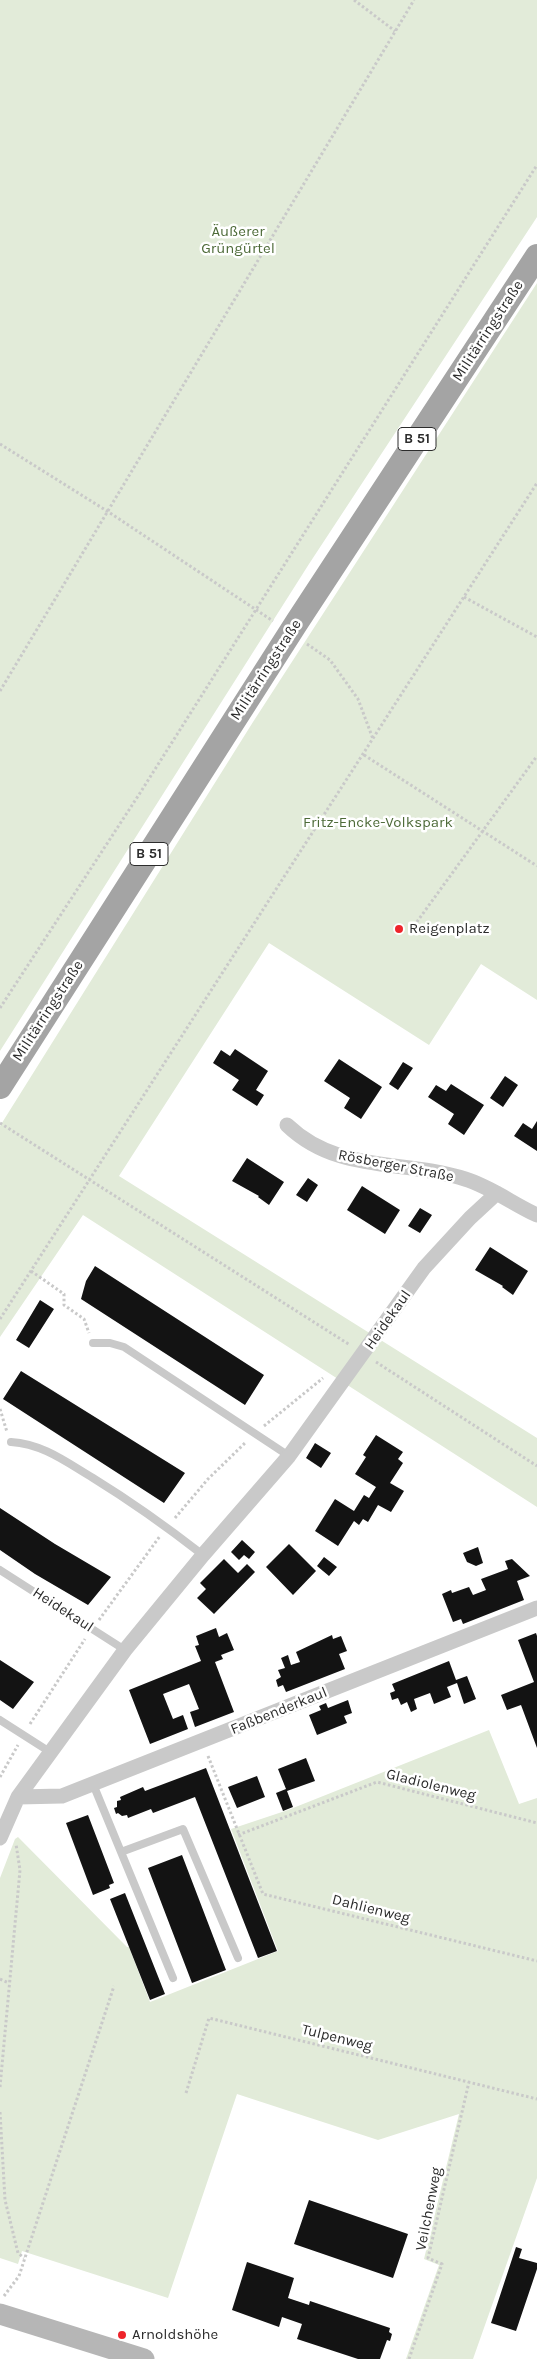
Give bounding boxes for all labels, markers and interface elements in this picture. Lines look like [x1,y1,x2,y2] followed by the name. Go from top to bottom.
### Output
[201,223,275,258] park label: Äußerer Grüngürtel
[449,277,527,385] street label: Militärringstraße
[398,428,436,450] road number: B 51
[227,616,305,724] street label: Militärringstraße
[303,814,453,832] park label: Fritz-Encke-Volkspark
[130,842,168,866] road number: B 51
[409,920,490,938] place label: Reigenplatz
[393,923,405,935] marker: Reigenplatz
[9,957,87,1065] street label: Militärringstraße
[337,1146,455,1186] street label: Rösberger Straße
[361,1287,415,1353] street label: Heidekaul
[29,1584,97,1636] street label: Heidekaul
[228,1683,330,1739] street label: Faßbenderkaul
[384,1765,478,1805] street label: Gladiolenweg
[330,1891,412,1927] street label: Dahlienweg
[300,2021,374,2055] street label: Tulpenweg
[412,2166,446,2252] street label: Veilchenweg
[132,2326,218,2344] place label: Arnoldshöhe
[116,2329,128,2341] marker: Arnoldshöhe

